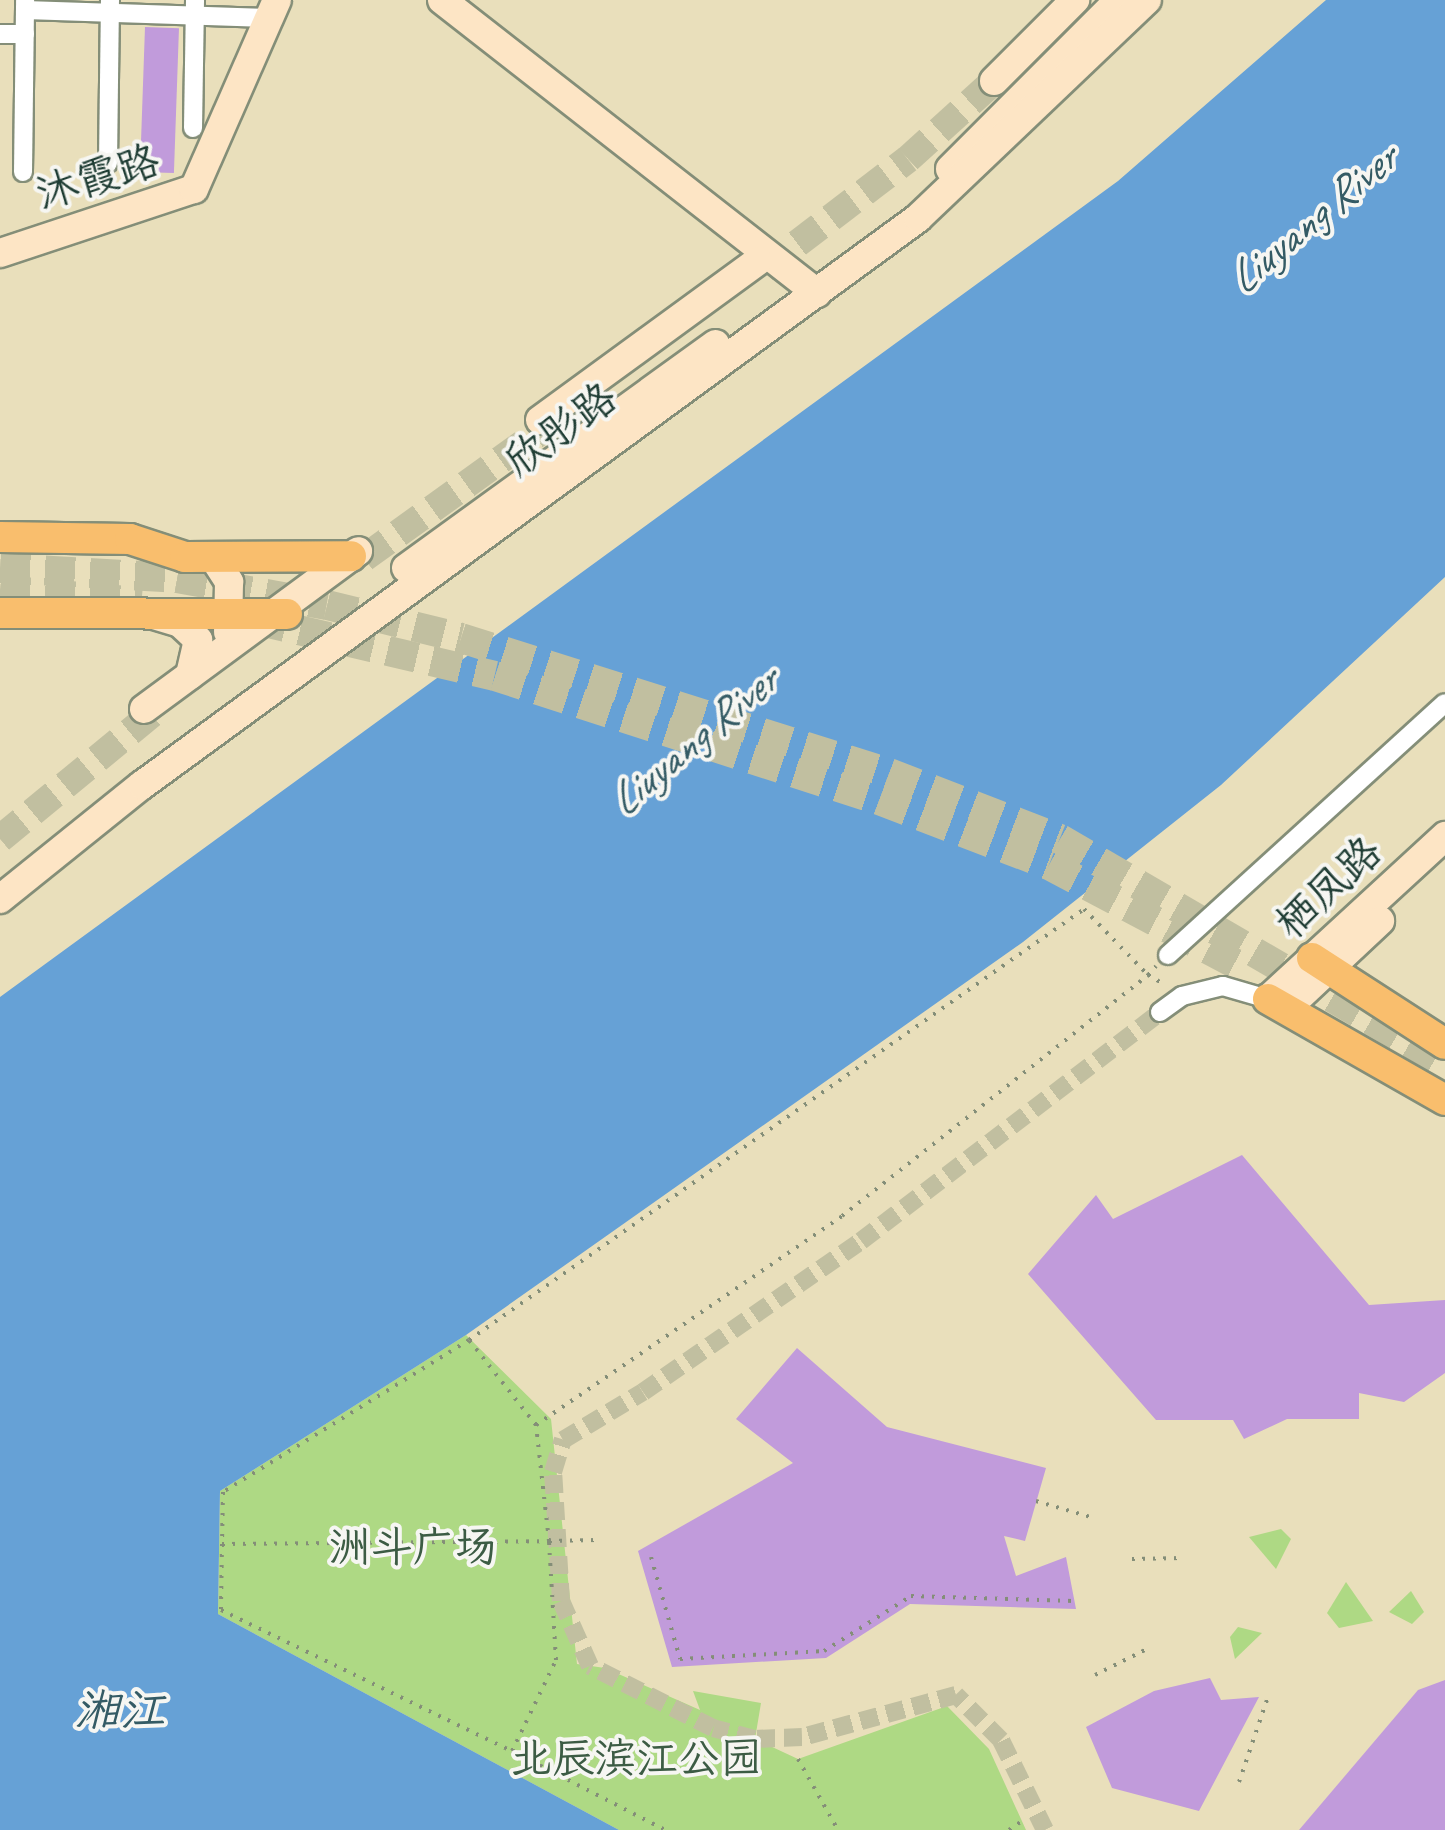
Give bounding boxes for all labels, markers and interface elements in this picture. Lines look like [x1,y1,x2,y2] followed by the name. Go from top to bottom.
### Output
[1216,133,1408,305] water label: Liuyang River
[30,135,166,221] street label: 沐霞路
[495,373,627,487] street label: 欣彤路
[597,655,789,827] water label: Liuyang River
[1266,827,1392,949] street label: 栖凤路
[329,1523,497,1573] park label: 洲斗广场
[75,1684,165,1738] water label: 湘江
[510,1734,762,1784] park label: 北辰滨江公园

